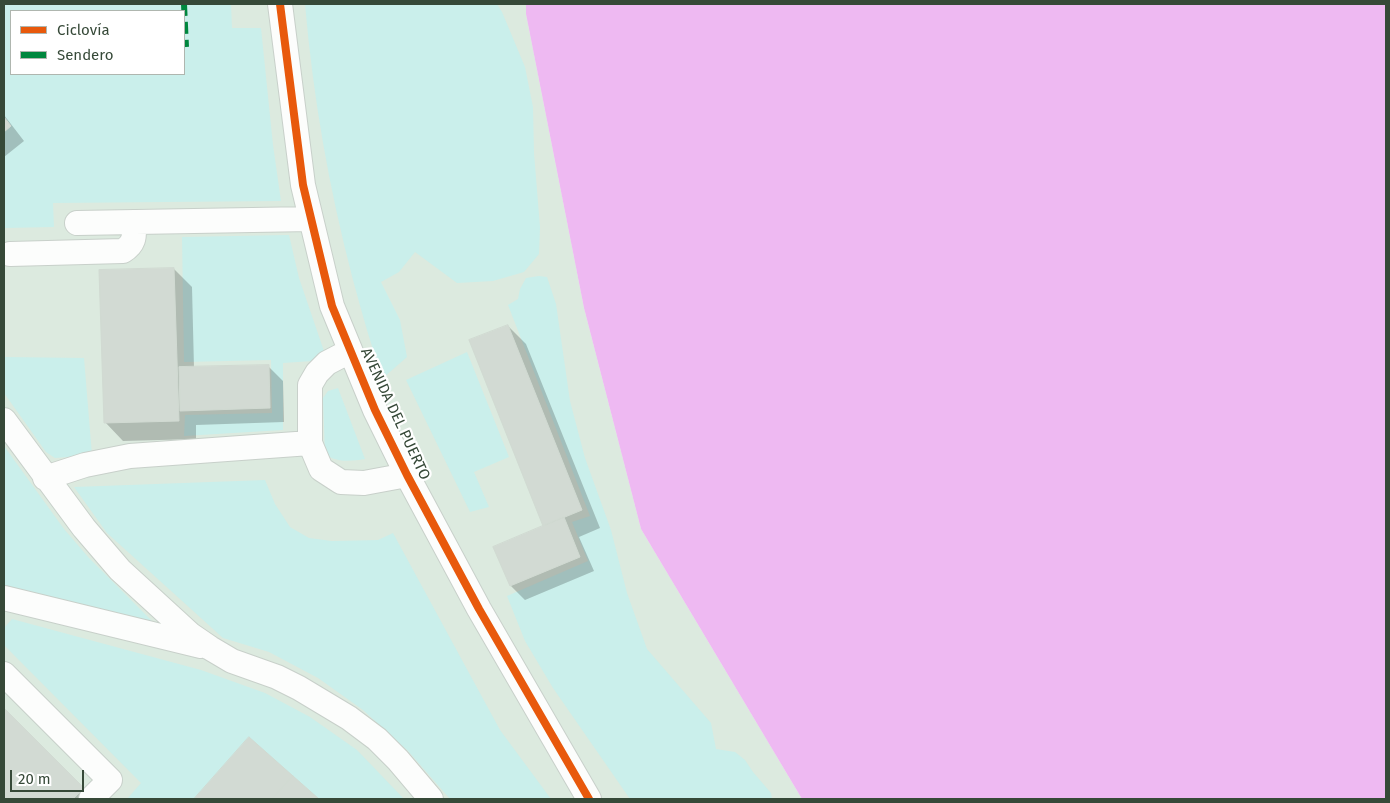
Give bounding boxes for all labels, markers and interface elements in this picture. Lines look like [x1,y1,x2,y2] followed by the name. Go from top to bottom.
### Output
[10,10,185,75] legend
[57,21,110,39] text: Ciclovía
[57,46,113,64] text: Sendero
[356,345,434,483] street label: AVENIDA DEL PUERTO
[12,760,86,792] scale bar
[18,770,51,788] text: 20 m

